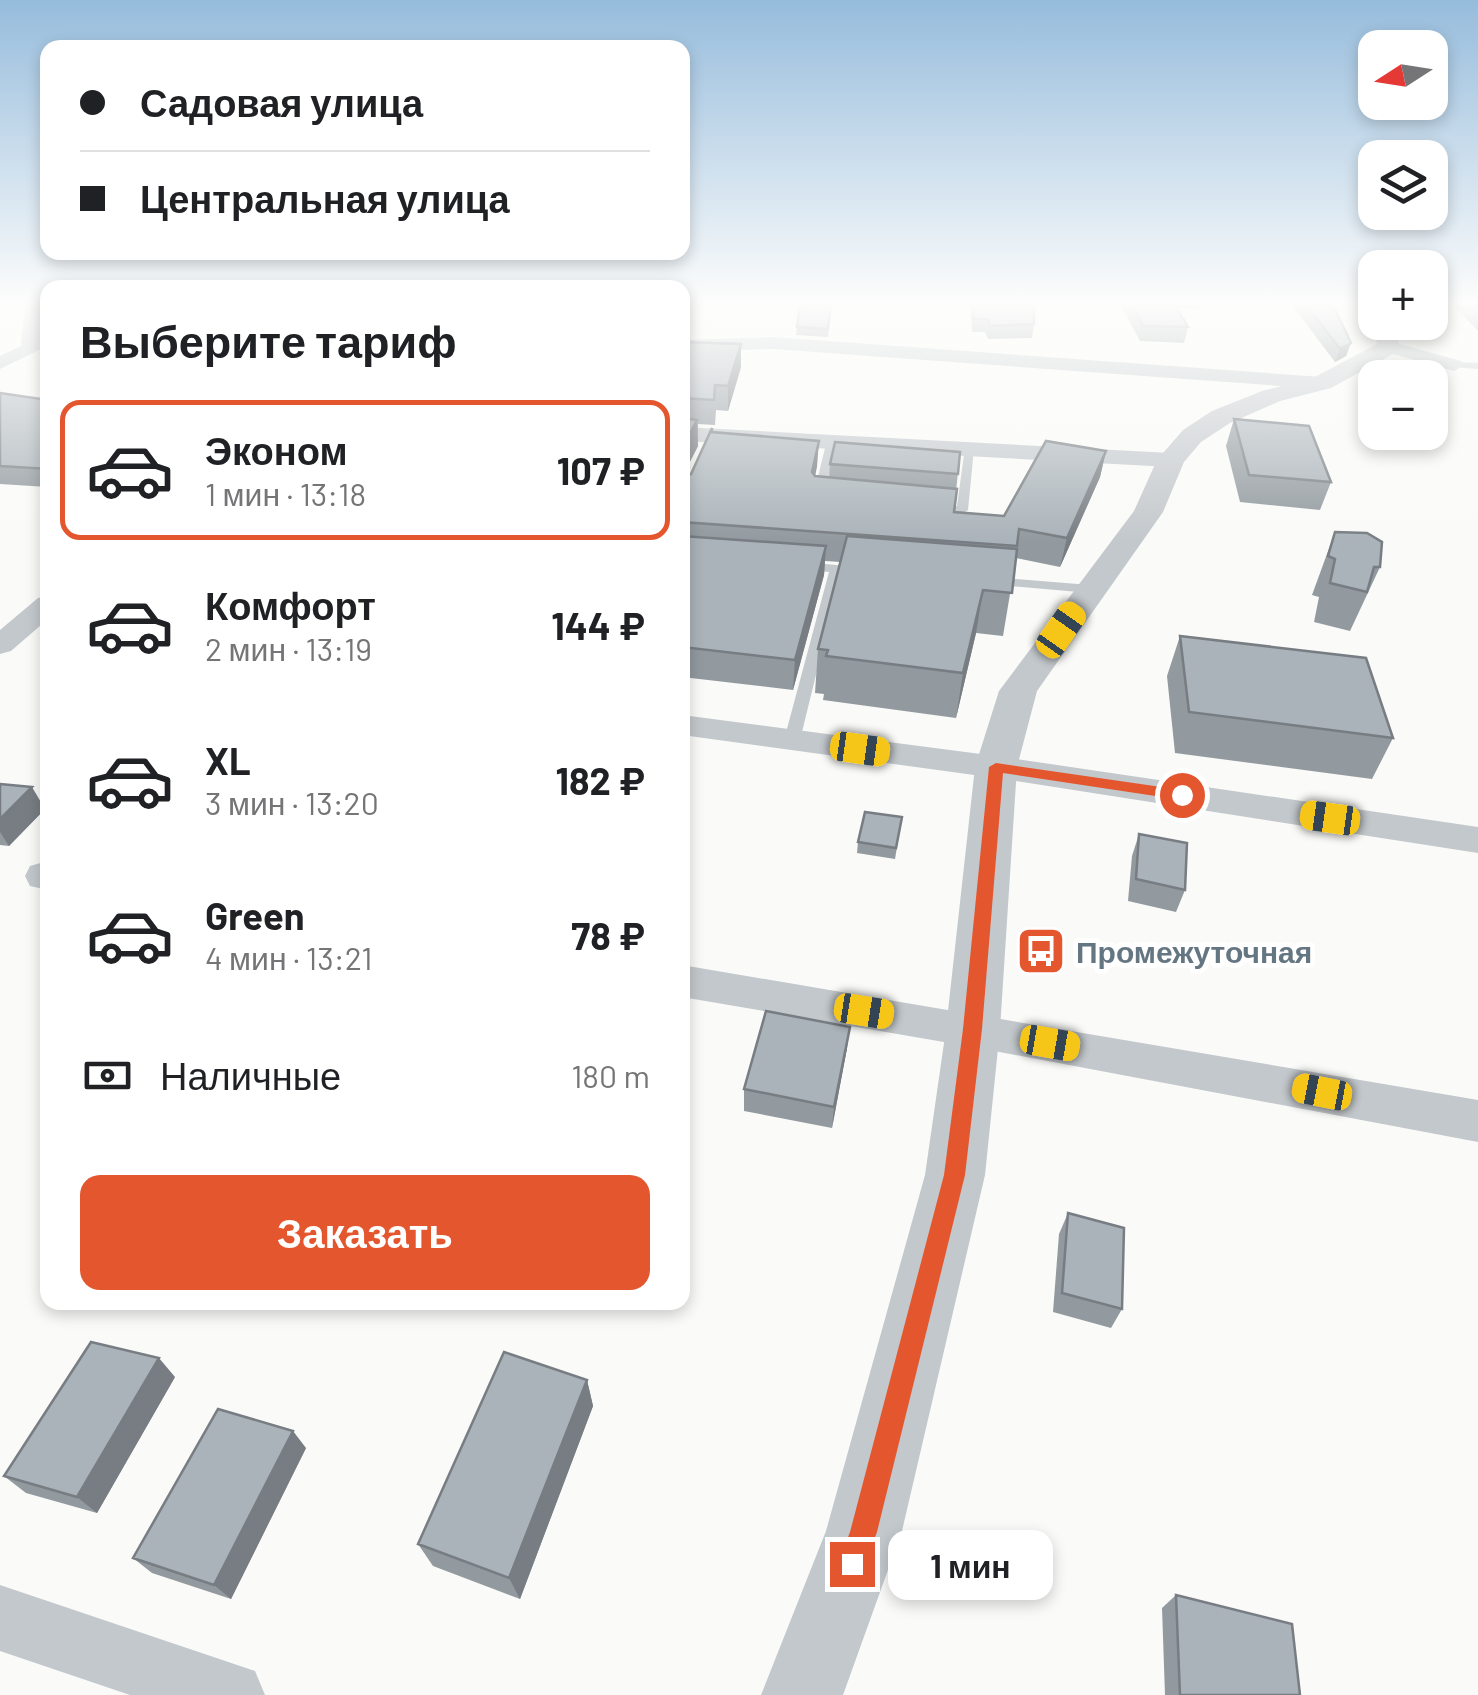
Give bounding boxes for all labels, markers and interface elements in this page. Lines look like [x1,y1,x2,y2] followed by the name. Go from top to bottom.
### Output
[1358,30,1448,120] north arrow
[1358,30,1448,450] map controls
[140,79,423,125] text: Садовая улица
[1358,140,1448,230] button: layers
[140,175,510,221] text: Центральная улица
[1358,250,1448,340] button: +
[80,313,457,367] text: Выберите тариф
[1358,360,1448,450] button: −
[85,425,175,515] icon: car
[205,427,348,473] text: Эконом
[557,447,645,493] text: 107 ₽
[205,474,366,512] text: 1 мин · 13:18
[85,580,175,670] icon: car
[205,582,376,628] text: Комфорт
[1032,597,1090,663] car
[551,602,645,648] text: 144 ₽
[205,629,372,667] text: 2 мин · 13:19
[828,730,892,768] car
[85,735,175,825] icon: car
[205,737,251,783] text: XL
[555,757,645,803] text: 182 ₽
[1160,773,1205,818] route start
[205,783,379,821] text: 3 мин · 13:20
[1298,799,1362,837] car
[85,890,175,980] icon: car
[205,892,305,938] text: Green
[571,912,645,958] text: 78 ₽
[1015,925,1067,977] bus stop icon: Промежуточная
[1076,933,1312,969] place label: Промежуточная
[205,938,373,976] text: 4 мин · 13:21
[832,991,896,1031] car
[1018,1023,1082,1063] car
[80,1048,135,1103] icon: cash
[160,1052,341,1098] text: Наличные
[571,1056,650,1094] text: 180 m
[1290,1072,1354,1112] car
[80,1175,650,1290] button: Заказать
[887,1529,1052,1599] callout: 1 мин
[830,1542,875,1587] route end
[930,1546,1011,1584] text: 1 мин

